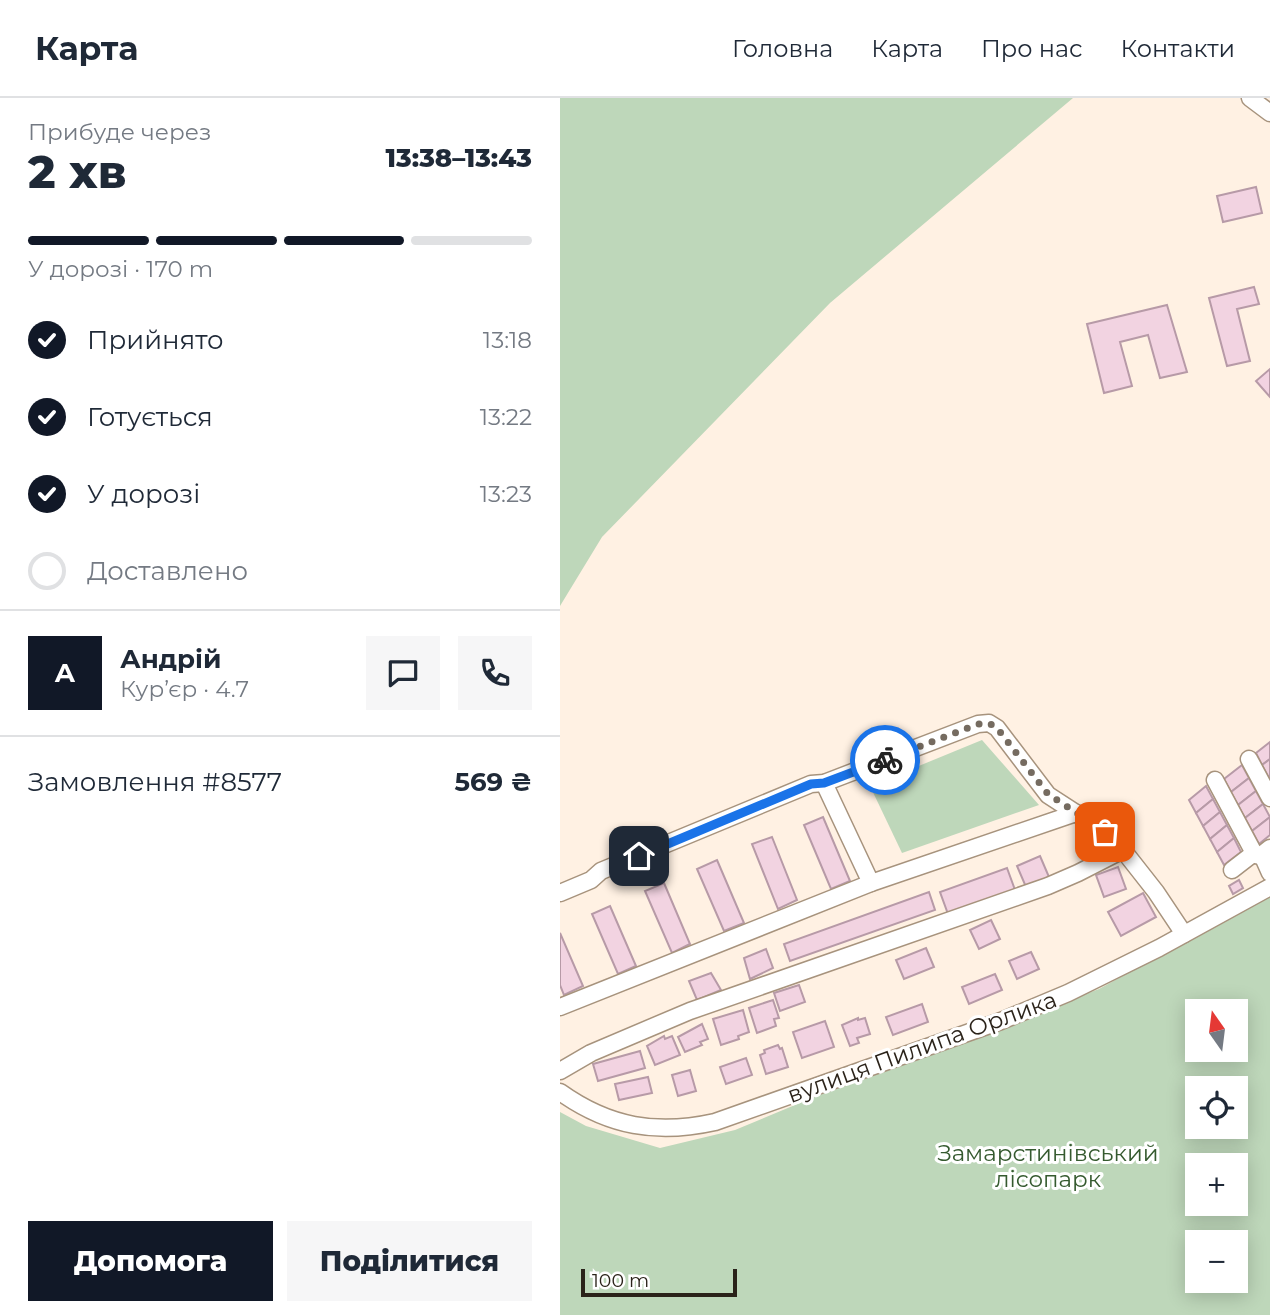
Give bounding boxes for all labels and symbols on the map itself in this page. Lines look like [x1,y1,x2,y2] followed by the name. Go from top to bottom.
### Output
[850,725,920,795] courier
[1075,802,1135,862] pin
[609,826,669,886] pin
[783,985,1061,1109] street label: вулиця Пилипа Орлика
[1185,999,1248,1062] north arrow
[937,1139,1159,1193] park label: Замарстинівський лісопарк
[581,1266,737,1298] scale bar

